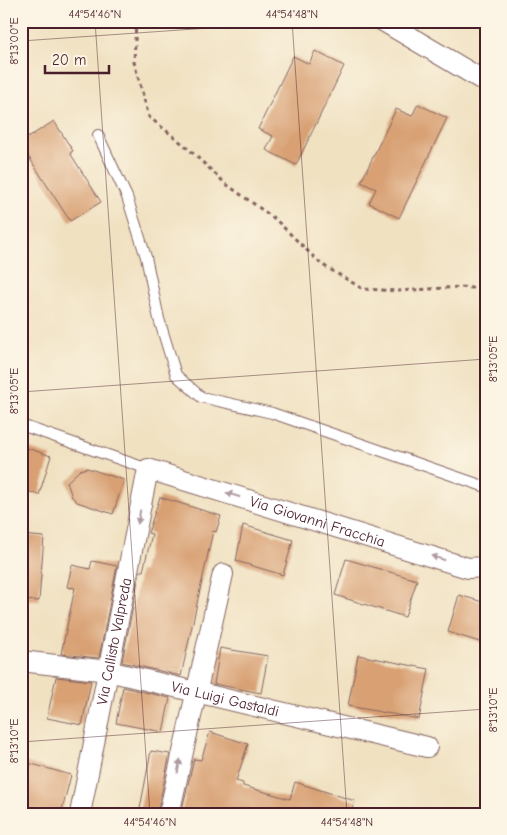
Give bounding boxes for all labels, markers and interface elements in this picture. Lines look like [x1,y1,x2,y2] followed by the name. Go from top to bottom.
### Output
[69,7,121,21] text: 44°54'46"N
[266,7,318,21] text: 44°54'48"N
[7,17,21,65] text: 8°13'00"E
[45,42,109,74] scale bar
[52,51,86,69] text: 20 m
[486,336,500,382] text: 8°13'05"E
[7,368,21,414] text: 8°13'05"E
[225,491,240,499] one-way arrow
[248,492,387,551] street label: Via Giovanni Fracchia
[135,509,143,524] one-way arrow
[431,554,446,562] one-way arrow
[93,576,135,707] street label: Via Callisto Valpreda
[170,677,281,720] street label: Via Luigi Gastaldi
[486,688,500,732] text: 8°13'10"E
[7,719,21,763] text: 8°13'10"E
[175,759,183,774] one-way arrow
[124,815,176,829] text: 44°54'46"N
[321,815,373,829] text: 44°54'48"N

